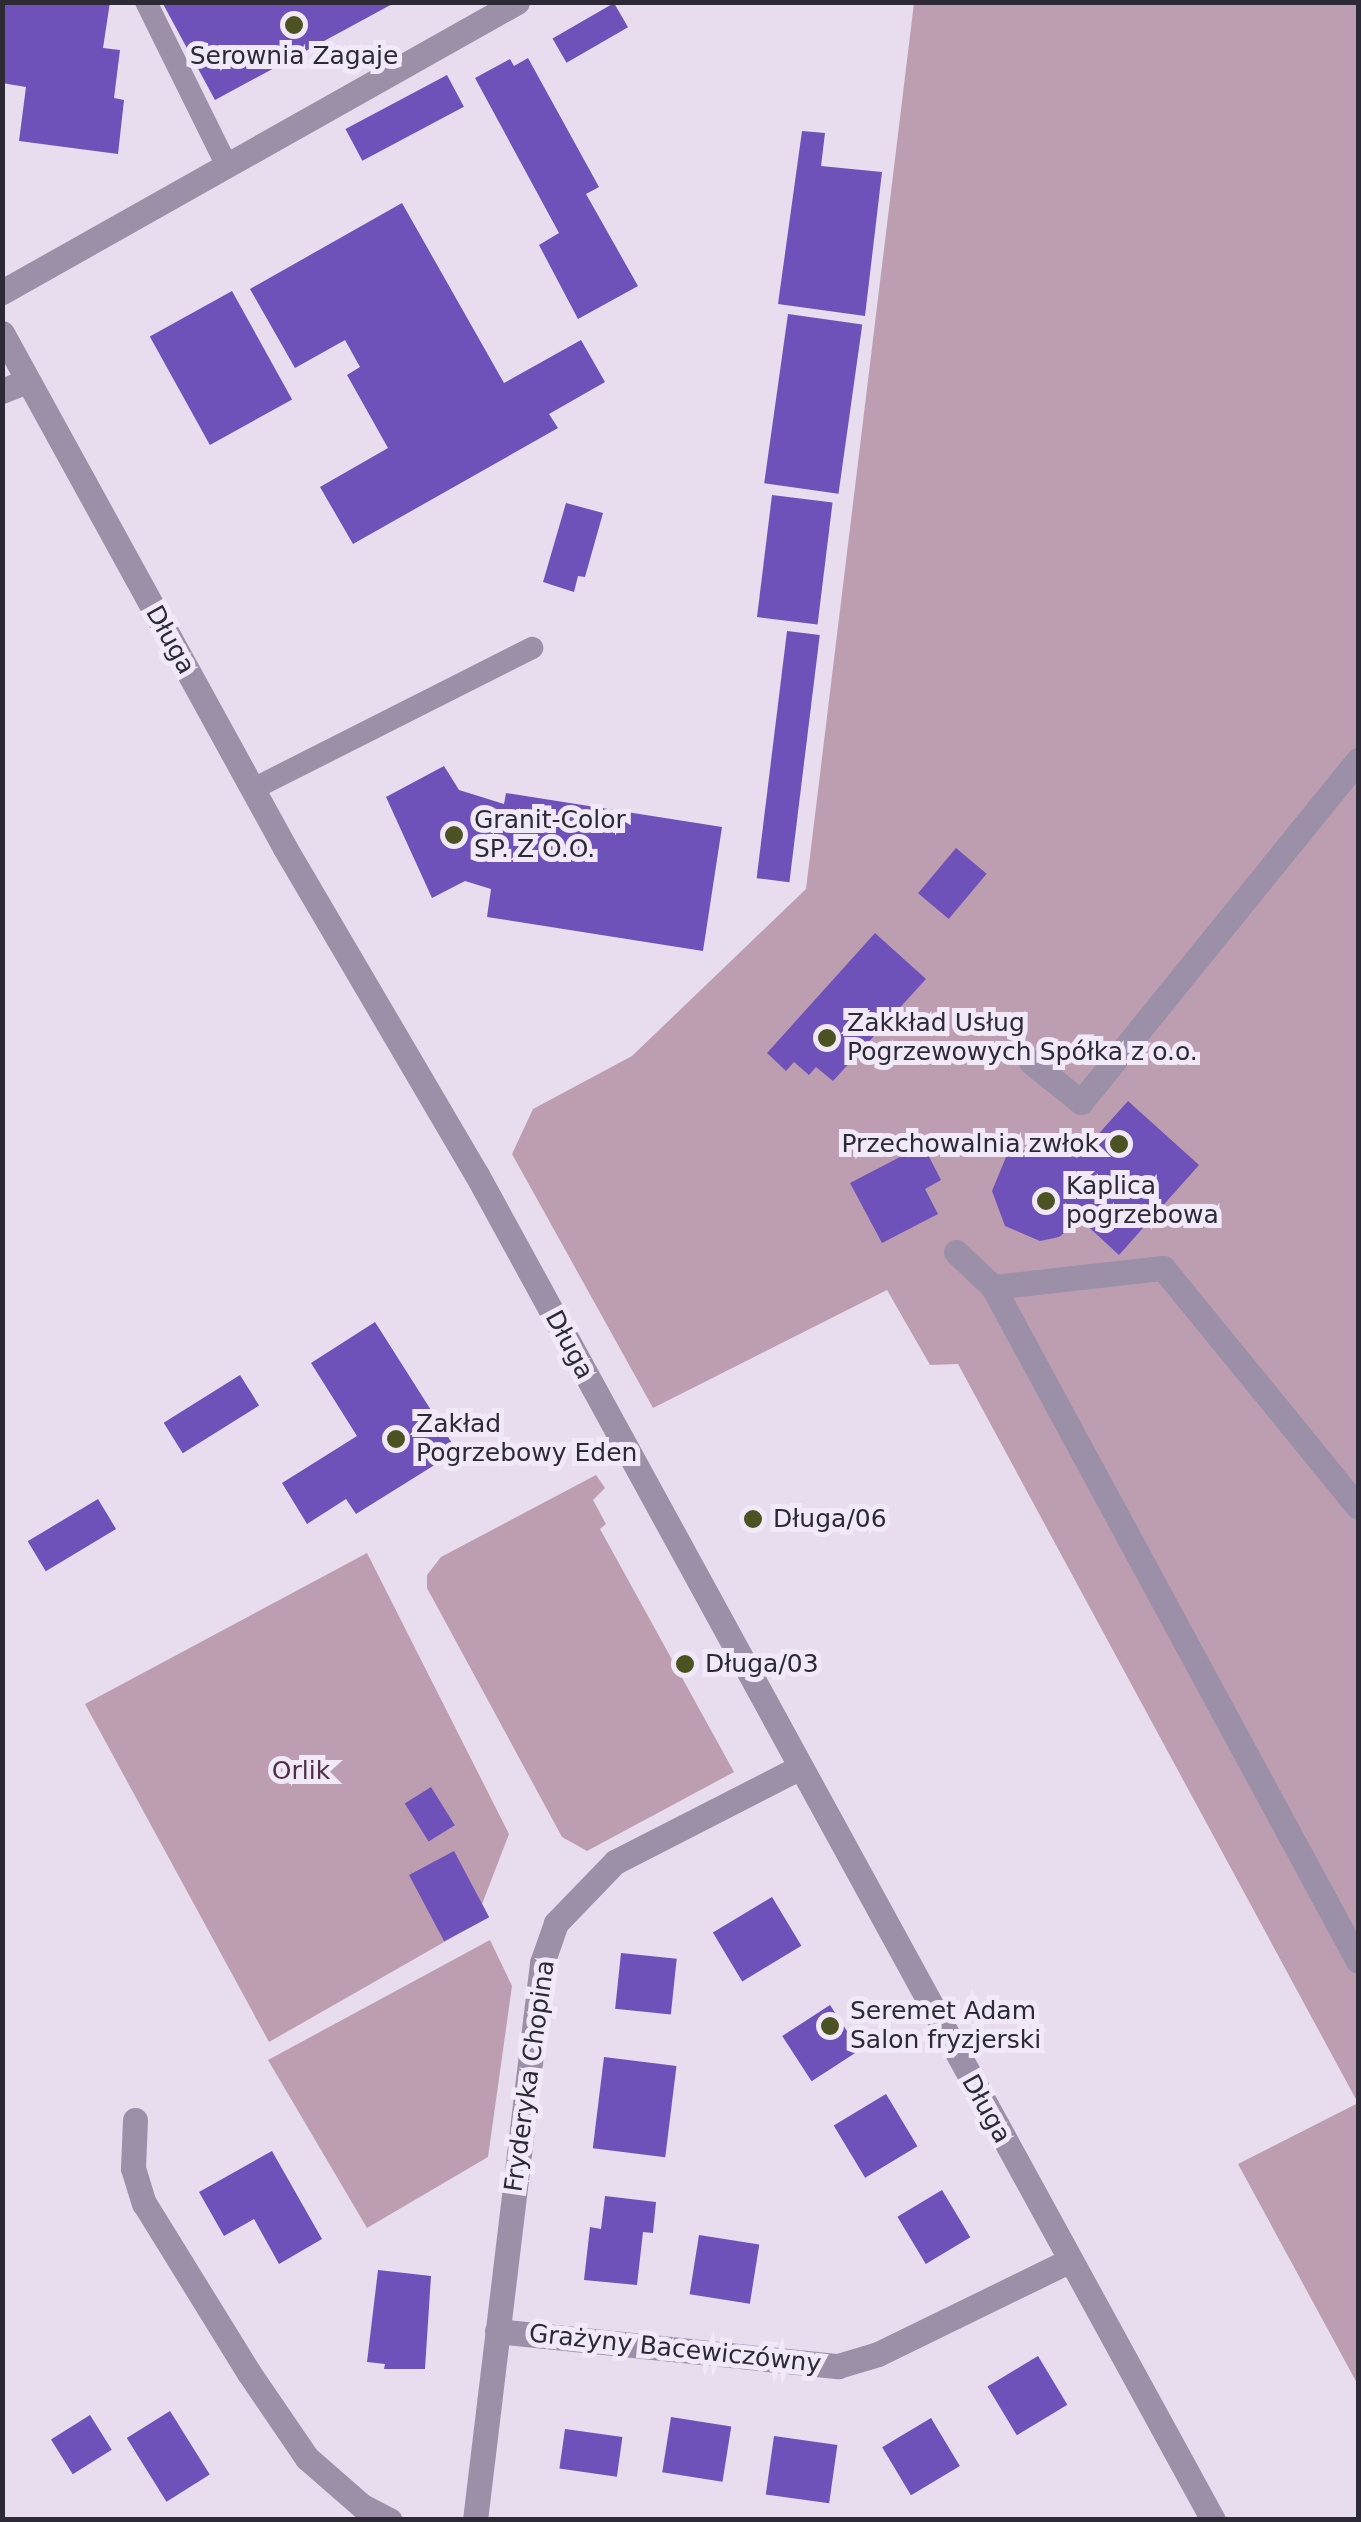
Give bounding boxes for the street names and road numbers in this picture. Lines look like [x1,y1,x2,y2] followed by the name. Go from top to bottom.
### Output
[139,601,201,679] street label: Długa
[539,1306,599,1384] street label: Długa
[499,1958,561,2194] street label: Fryderyka Chopina
[955,2070,1017,2148] street label: Długa
[527,2319,823,2379] street label: Grażyny Bacewiczówny

